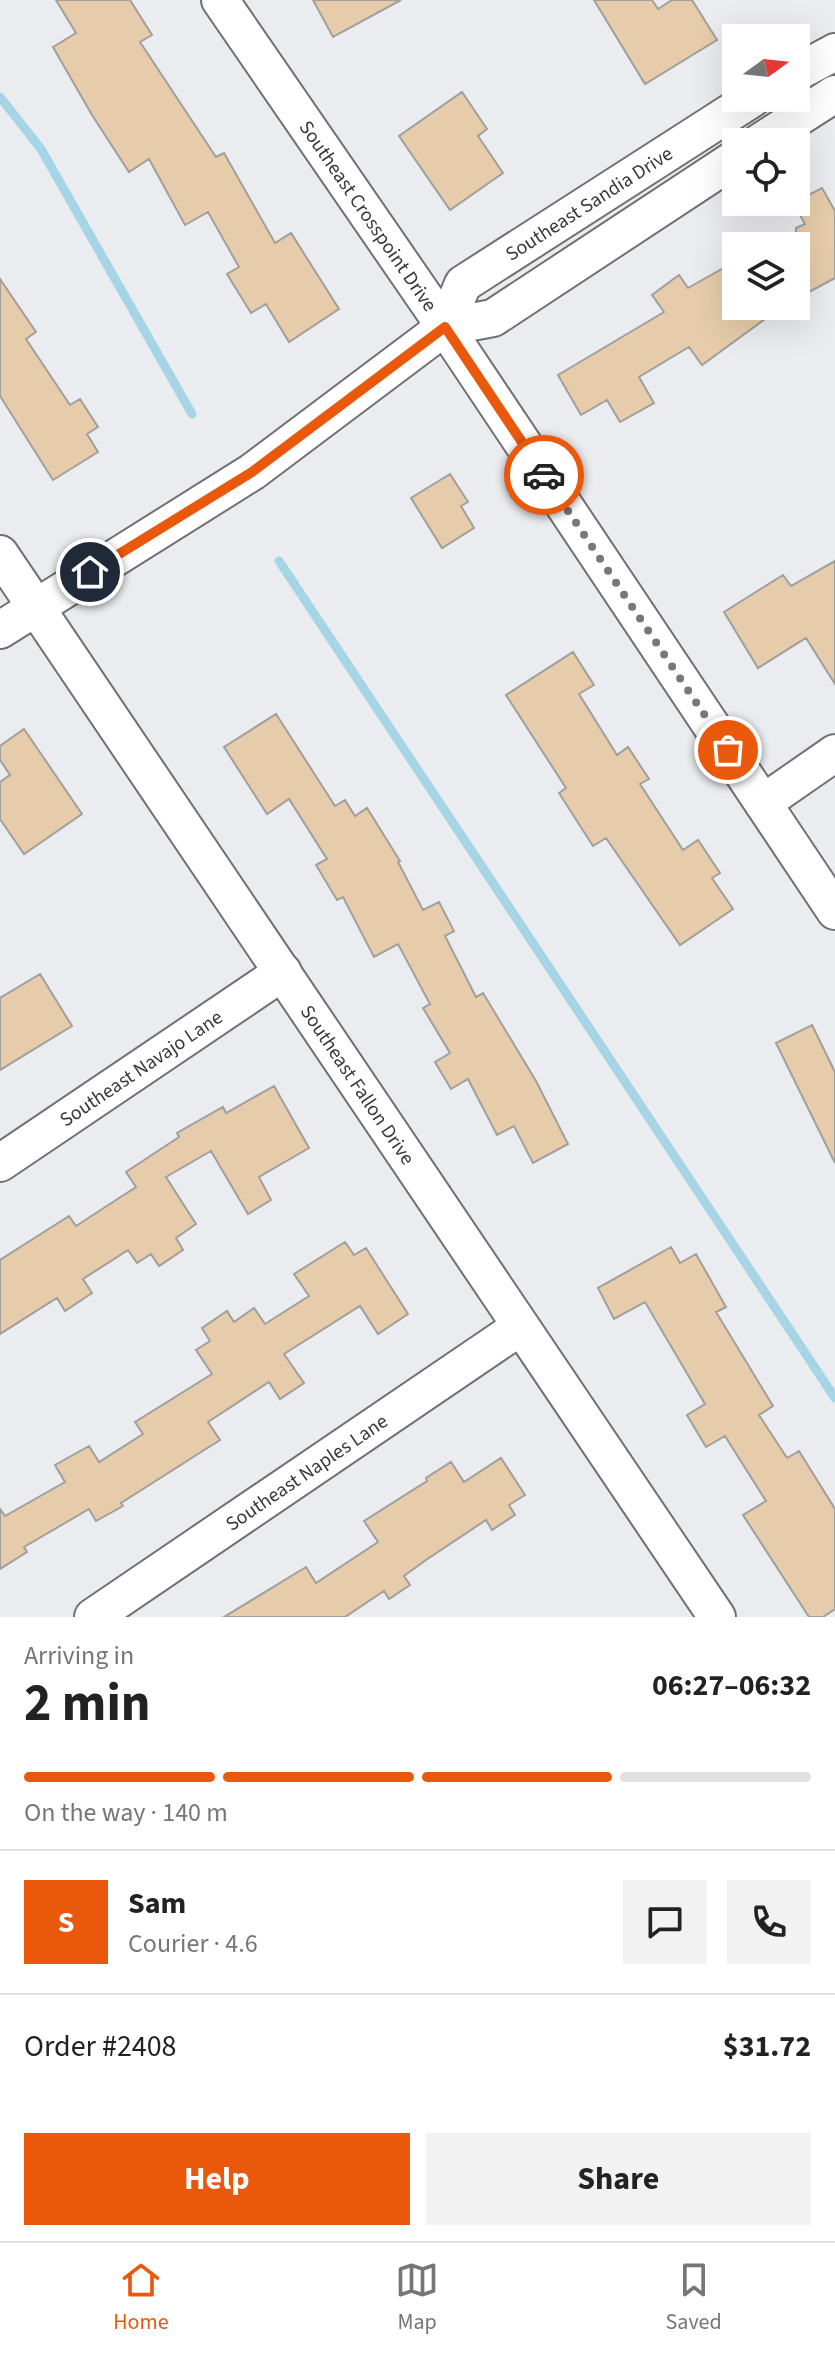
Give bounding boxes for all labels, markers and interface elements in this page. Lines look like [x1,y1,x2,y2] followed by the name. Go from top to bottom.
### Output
[722,24,810,112] north arrow
[722,24,810,320] map controls
[292,115,443,318] street label: Southeast Crosspoint Drive
[722,128,810,216] button: locate
[500,140,678,268] street label: Southeast Sandia Drive
[722,232,810,320] button: layers
[504,435,584,515] courier
[522,453,566,497] icon: car
[56,538,124,606] pin
[68,550,112,594] icon: home
[694,716,762,784] pin
[706,728,750,772] icon: bag
[293,1000,421,1171] street label: Southeast Fallon Drive
[54,1004,229,1134] street label: Southeast Navajo Lane
[220,1408,394,1538] street label: Southeast Naples Lane
[24,1637,134,1674] text: Arriving in
[652,1664,811,1707] text: 06:27–06:32
[24,1667,151,1741] text: 2 min
[24,1794,228,1831] text: On the way · 140 m
[623,1880,707,1964] button: chat
[727,1880,811,1964] button: phone
[128,1882,186,1925] text: Sam
[58,1901,74,1944] text: S
[128,1925,258,1962] text: Courier · 4.6
[24,2025,177,2068] text: Order #2408
[723,2025,811,2068] text: $31.72
[24,2133,410,2225] button: Help
[426,2133,811,2225] button: Share
[113,2258,169,2338] tab: Home
[395,2258,439,2338] tab: Map
[666,2258,722,2338] tab: Saved

